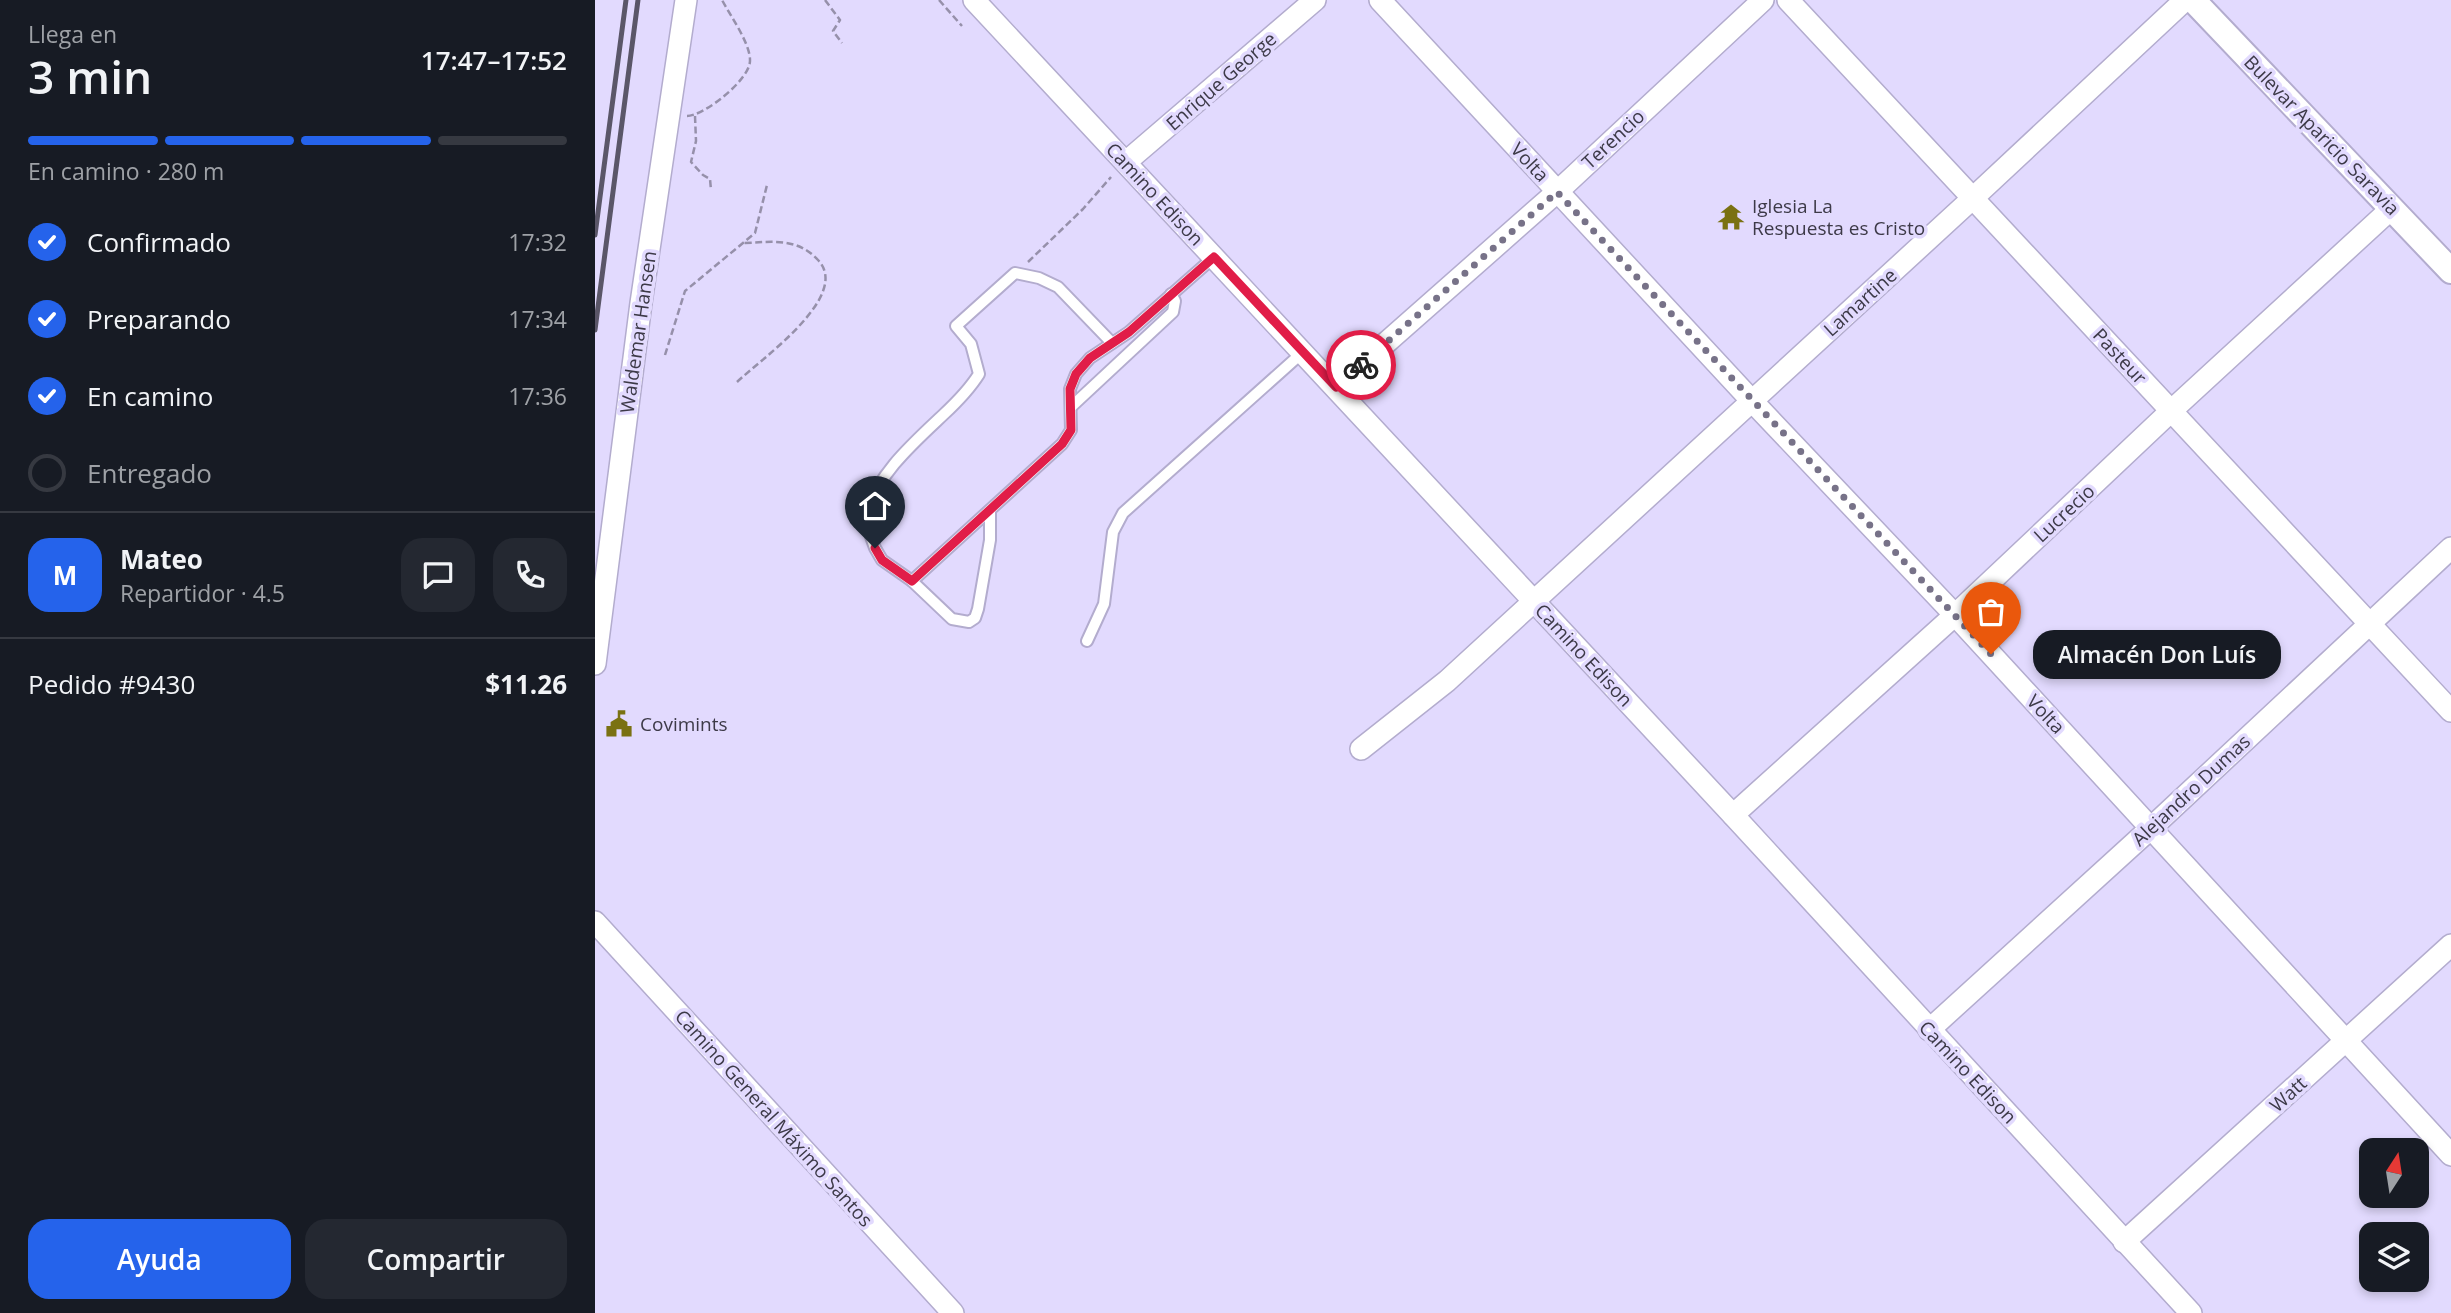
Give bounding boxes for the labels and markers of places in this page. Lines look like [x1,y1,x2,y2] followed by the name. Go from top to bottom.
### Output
[1752,193,1925,241] place label: Iglesia La Respuesta es Cristo
[1716,202,1746,232] temple icon: Iglesia La Respuesta es Cristo
[845,476,905,548] pin
[1961,582,2021,654] pin
[2033,630,2281,678] callout: Almacén Don Luís
[604,709,634,739] public building icon: Covimints
[640,711,728,737] place label: Covimints

